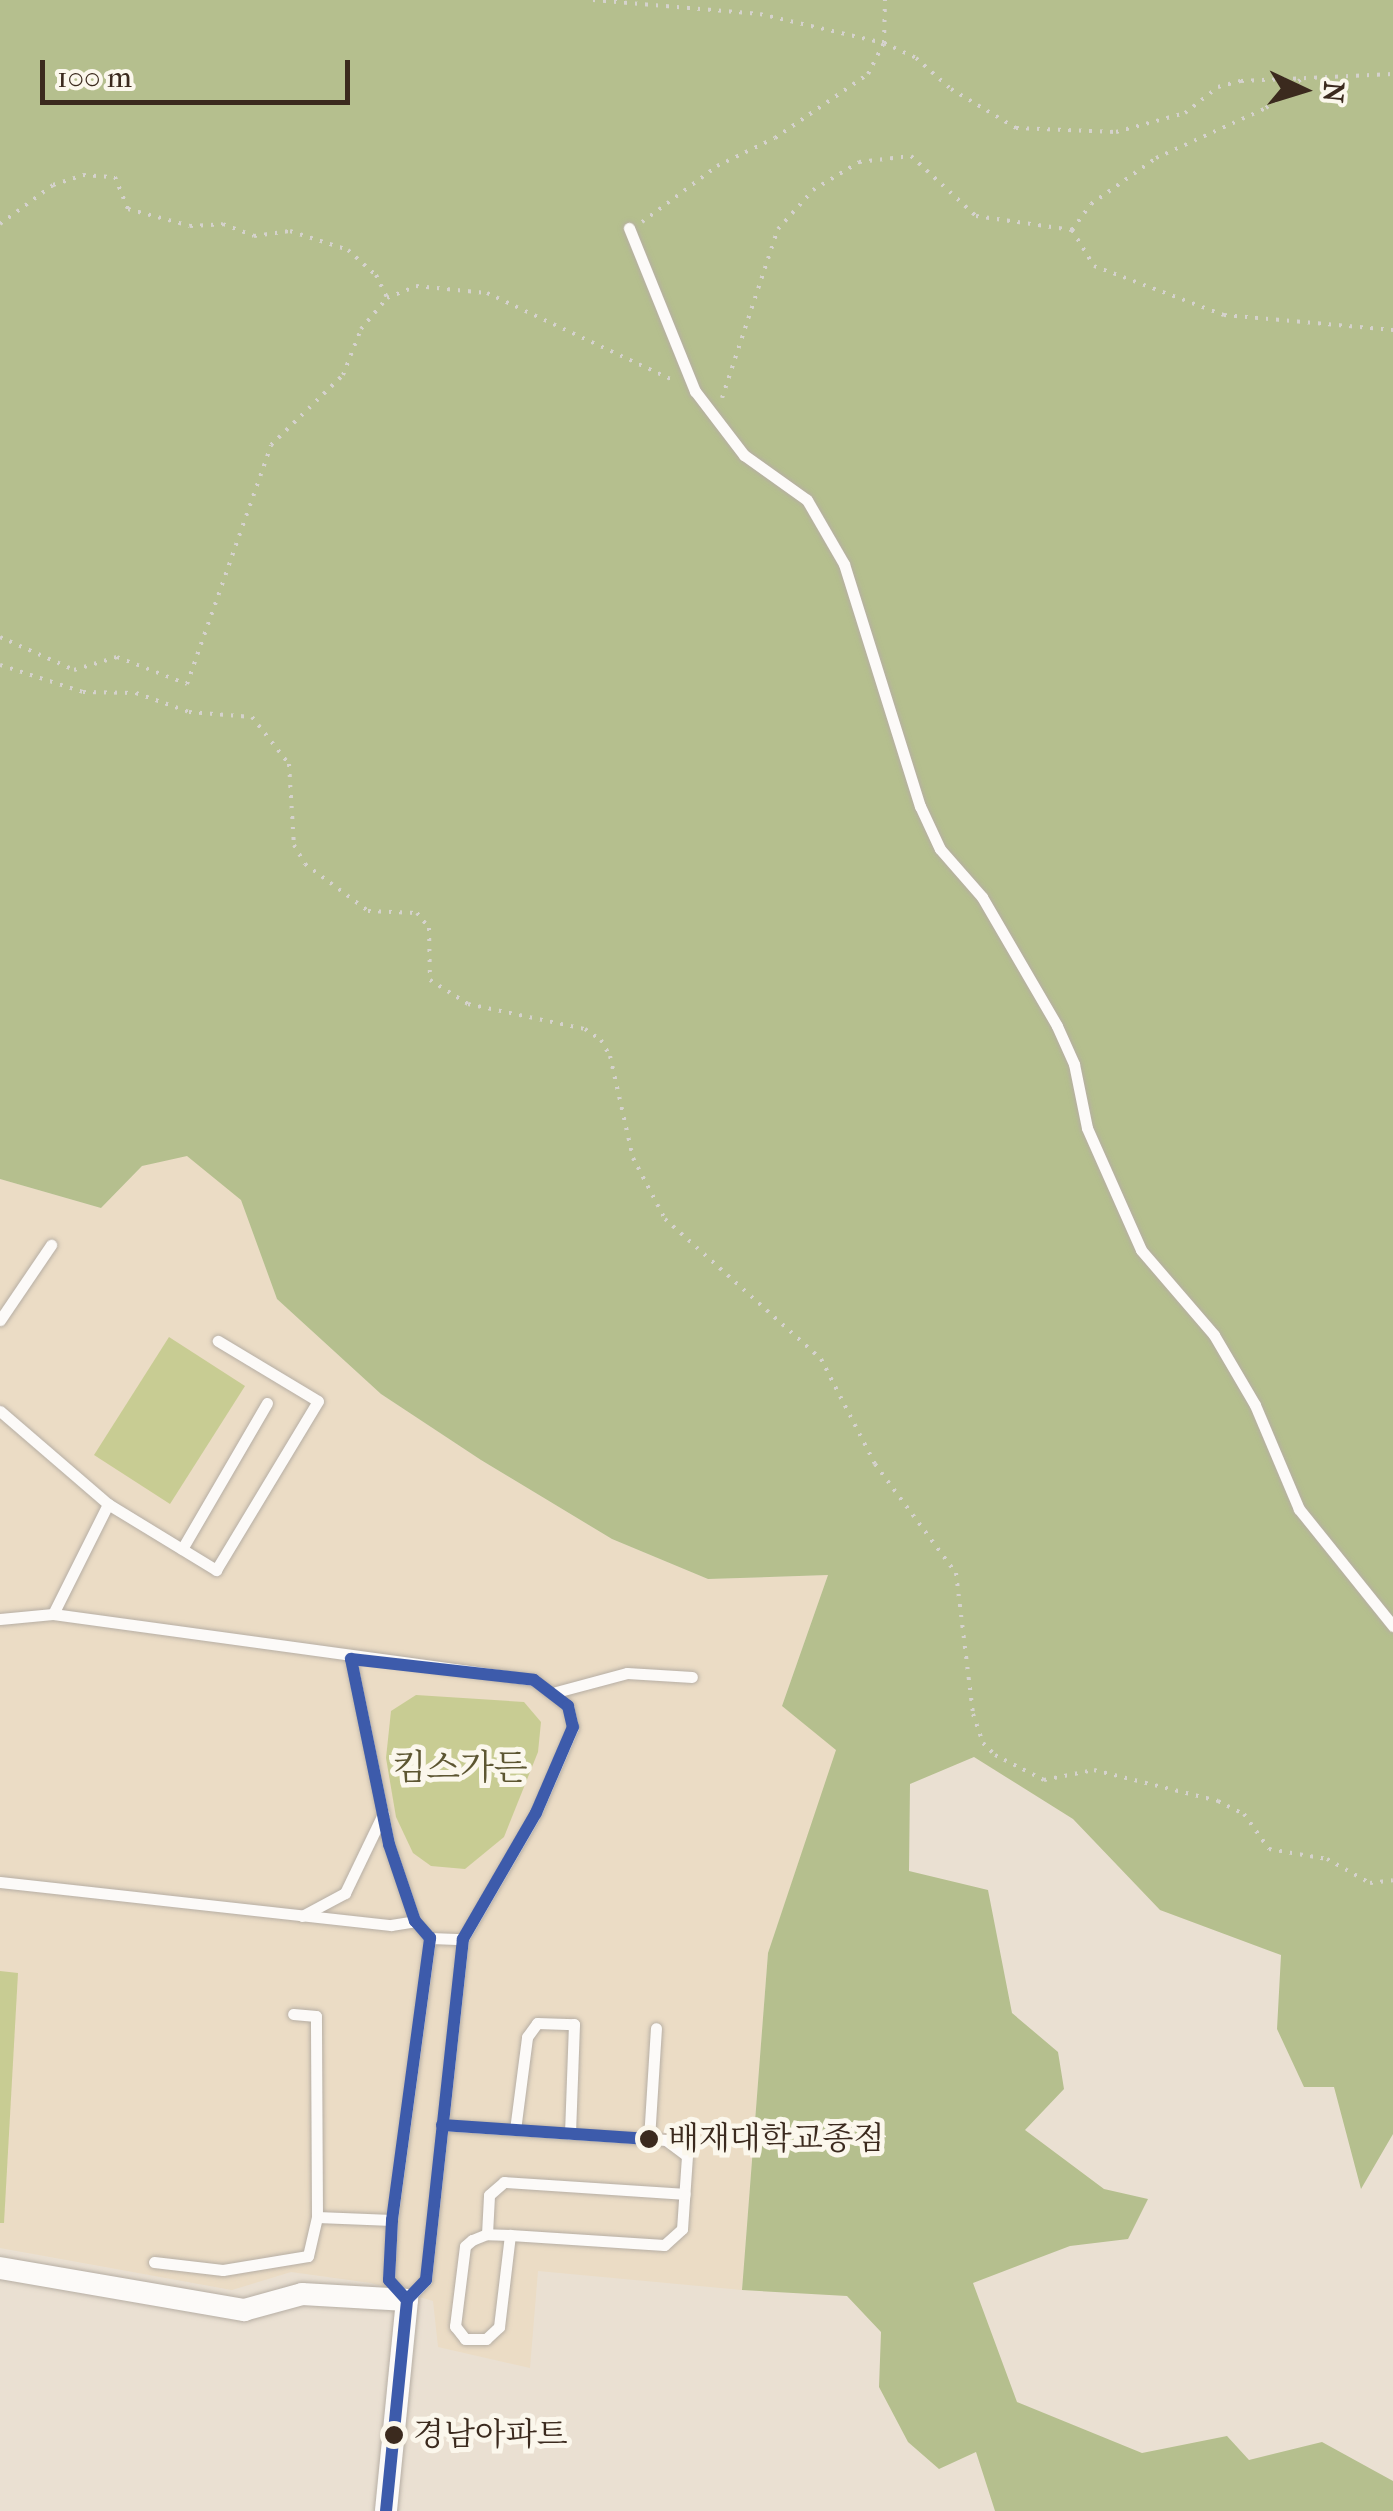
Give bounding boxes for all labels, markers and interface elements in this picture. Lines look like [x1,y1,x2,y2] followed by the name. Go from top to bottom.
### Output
[45,40,355,102] scale bar
[1253,40,1353,140] north arrow
[57,60,132,95] text: 100 m
[1316,80,1351,104] text: N
[392,1747,528,1789] park label: 킴스가든
[668,2120,884,2158] place label: 배재대학교종점
[639,2129,659,2149] marker: 배재대학교종점
[413,2416,568,2454] place label: 경남아파트
[384,2425,404,2445] marker: 경남아파트

